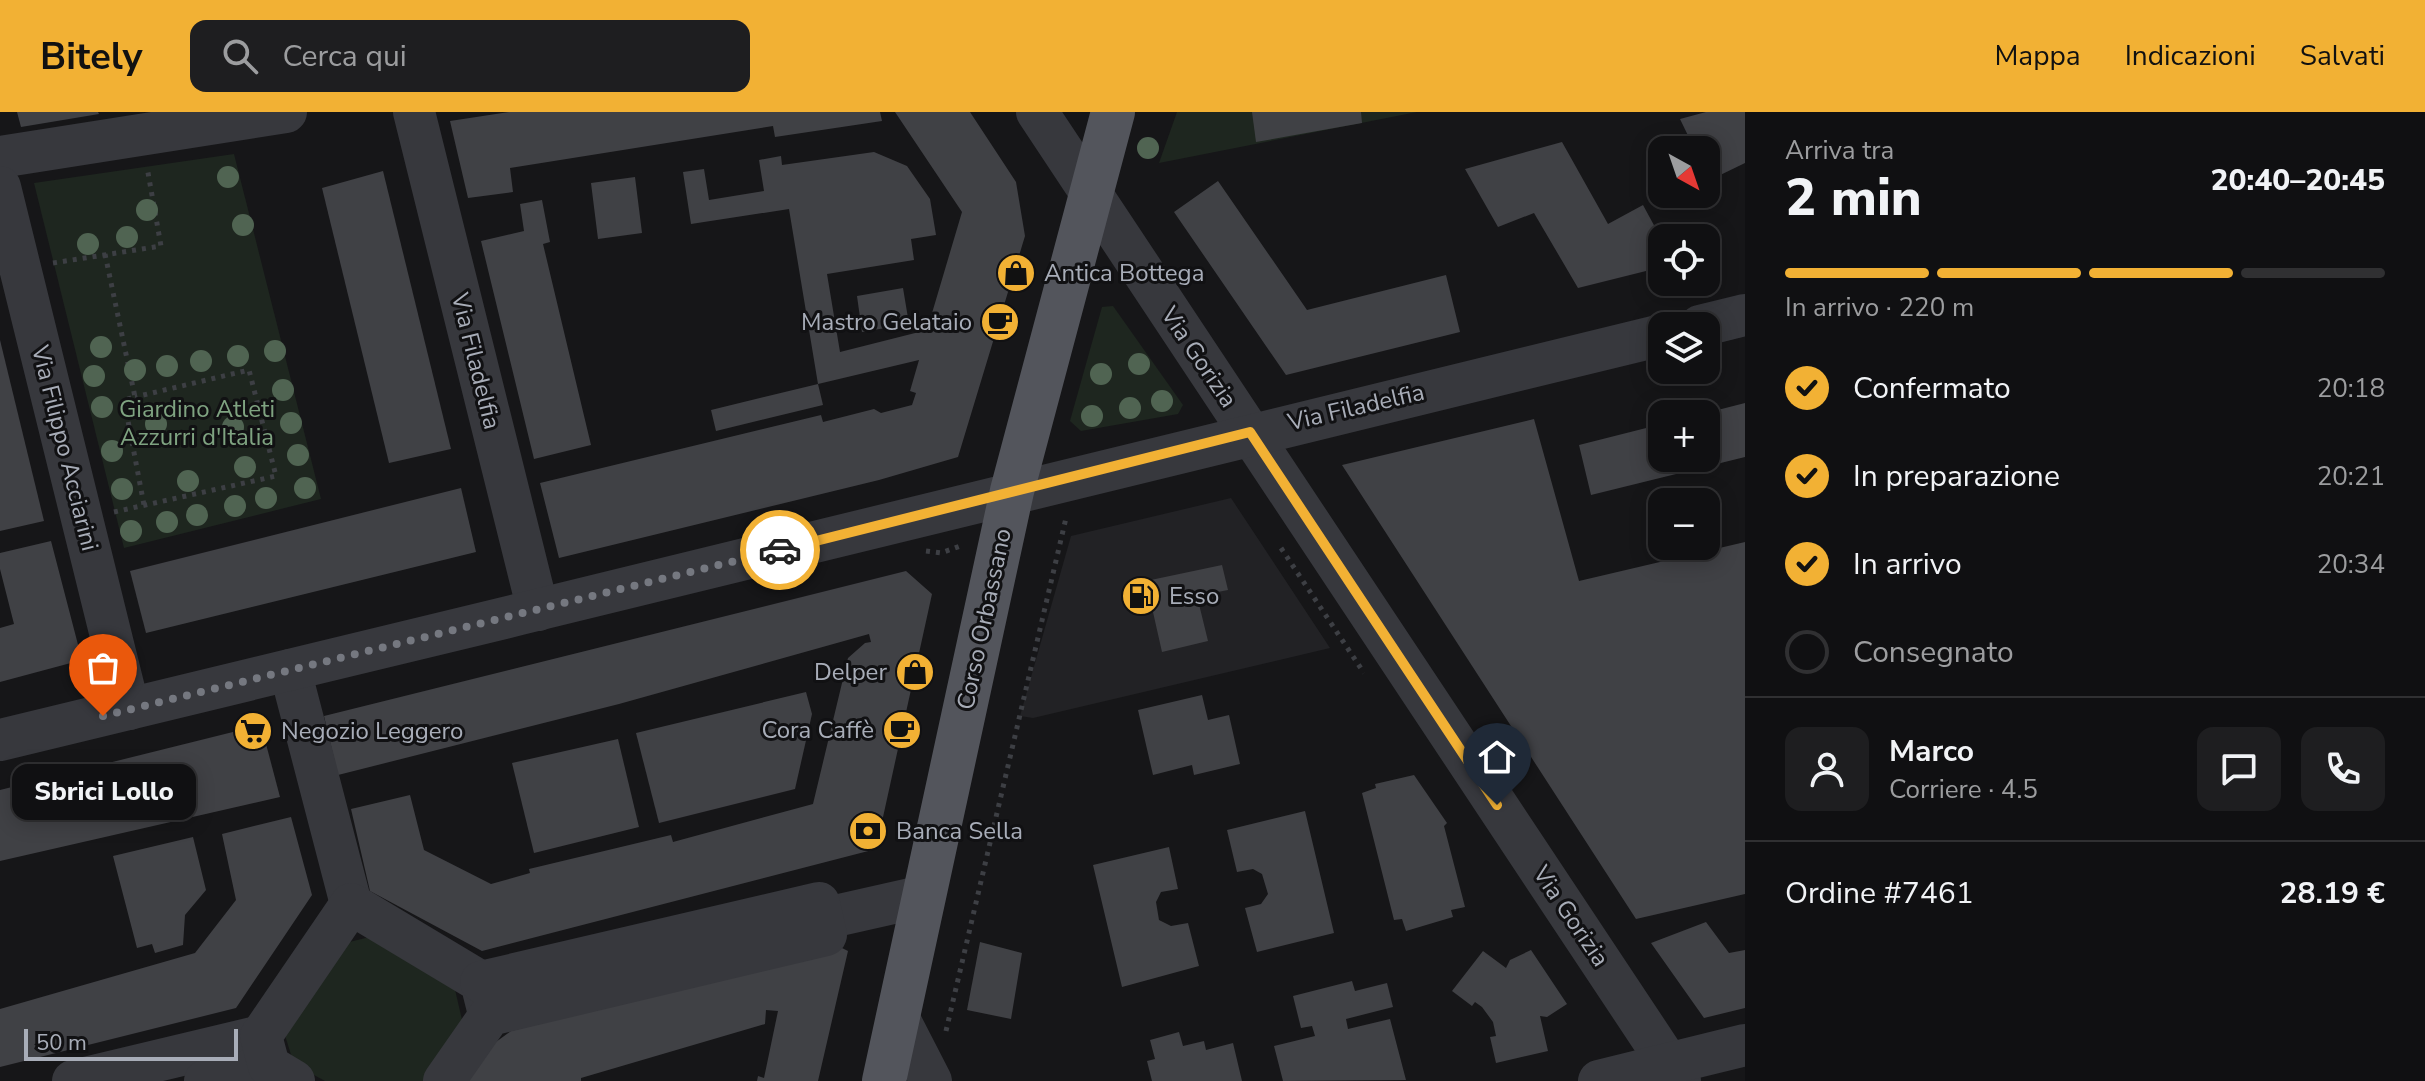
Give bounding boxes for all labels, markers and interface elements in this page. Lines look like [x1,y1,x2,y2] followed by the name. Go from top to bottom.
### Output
[190,20,750,92] search box
[40,31,142,82] text: Bitely
[218,34,262,78] icon: search
[282,36,407,77] text: Cerca qui
[1994,37,2081,75] text: Mappa
[2125,37,2256,75] text: Indicazioni
[2300,37,2385,75] text: Salvati
[1785,133,1894,168] text: Arriva tra
[1648,136,1720,208] north arrow
[1648,136,1720,560] map controls
[2210,160,2385,201] text: 20:40–20:45
[1785,162,1922,233] text: 2 min
[1648,224,1720,296] button: locate
[995,252,1037,294] shop icon: Antica Bottega
[1044,257,1204,289] place label: Antica Bottega
[443,289,508,432] street label: Via Filadelfia
[1785,290,1974,325] text: In arrivo · 220 m
[1153,299,1245,414] street label: Via Gorizia
[979,301,1021,343] cafe icon: Mastro Gelataio
[801,306,972,338] place label: Mastro Gelataio
[1648,312,1720,384] button: layers
[24,341,106,554] street label: Via Filippo Acciarini
[1785,366,1829,410] icon: check
[1853,368,2011,409] text: Confermato
[2317,371,2385,406] text: 20:18
[1284,376,1427,438] street label: Via Filadelfia
[119,393,275,453] park label: Giardino Atleti Azzurri d'Italia
[1648,400,1720,472] button: +
[1785,454,1829,498] icon: check
[1853,456,2060,497] text: In preparazione
[2317,459,2385,494] text: 20:21
[1648,488,1720,560] button: −
[740,510,820,590] courier
[949,525,1019,713] street label: Corso Orbassano
[758,528,802,572] icon: car
[1785,542,1829,586] icon: check
[1853,544,1962,585] text: In arrivo
[2317,547,2385,582] text: 20:34
[1120,575,1162,617] fuel station icon: Esso
[1169,580,1219,612] place label: Esso
[1853,632,2014,673] text: Consegnato
[69,634,137,716] pin
[81,646,125,690] icon: bag
[894,651,936,693] shop icon: Delper
[814,656,887,688] place label: Delper
[881,709,923,751] cafe icon: Cora Caffè
[232,710,274,752] supermarket icon: Negozio Leggero
[761,714,874,746] place label: Cora Caffè
[281,715,463,747] place label: Negozio Leggero
[1463,723,1531,805] pin
[1785,727,1869,811] button: person
[2197,727,2281,811] button: chat
[2301,727,2385,811] button: phone
[1889,731,1974,772] text: Marco
[1475,735,1519,779] icon: home
[11,764,195,820] callout: Sbrici Lollo
[1889,772,2038,807] text: Corriere · 4.5
[34,774,174,809] text: Sbrici Lollo
[847,810,889,852] bank icon: Banca Sella
[896,815,1023,847] place label: Banca Sella
[1525,858,1617,973] street label: Via Gorizia
[1785,873,1974,914] text: Ordine #7461
[2279,873,2385,914] text: 28.19 €
[24,1025,238,1061] scale bar
[36,1028,87,1058] text: 50 m

